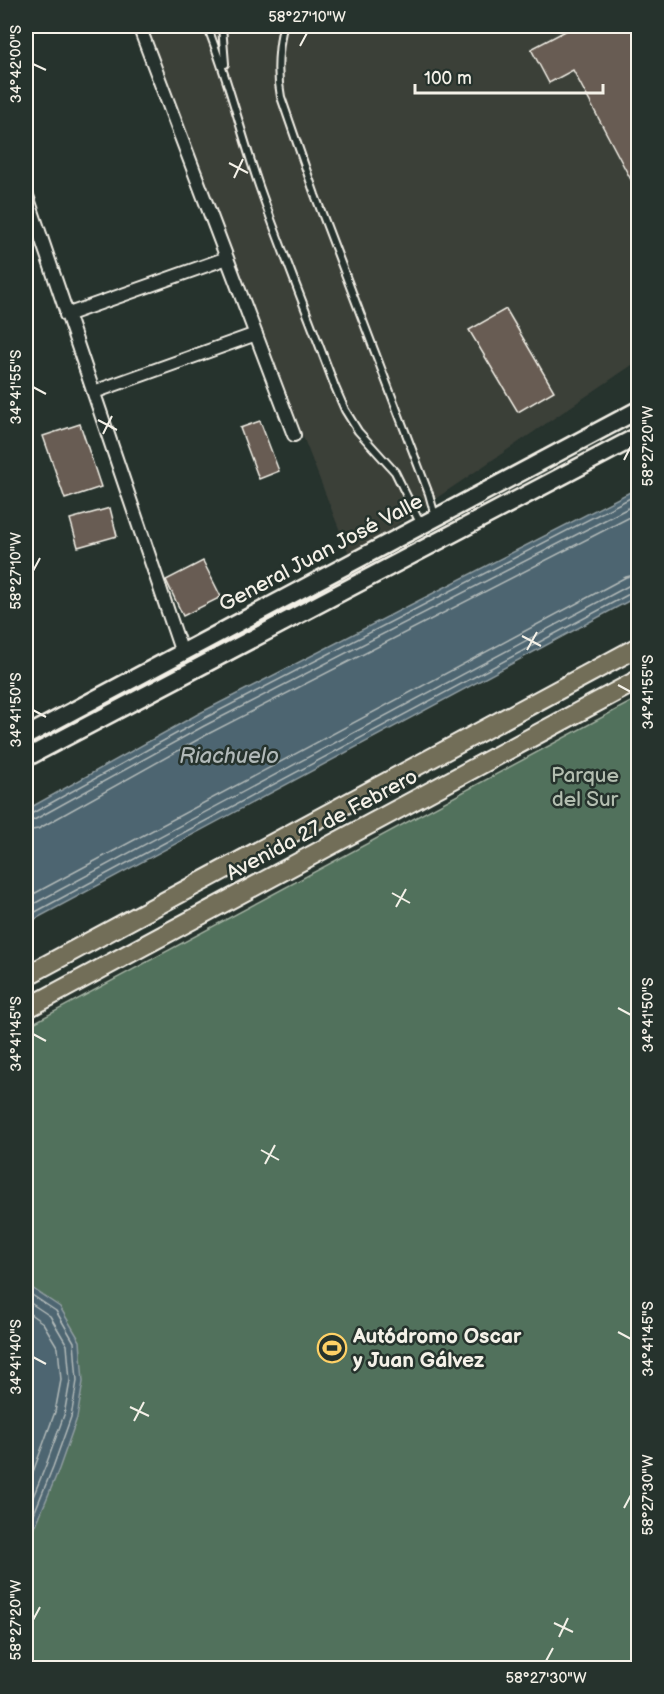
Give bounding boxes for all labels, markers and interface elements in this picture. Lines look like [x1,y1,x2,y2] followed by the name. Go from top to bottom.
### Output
[268,8,346,27] text: 58°27'10"W
[7,25,26,103] text: 34°42'00"S
[415,57,602,95] scale bar
[424,68,472,89] text: 100 m
[7,350,26,424] text: 34°41'55"S
[639,405,658,486] text: 58°27'20"W
[215,489,427,617] street label: General Juan José Valle
[7,532,26,610] text: 58°27'10"W
[639,655,658,729] text: 34°41'55"S
[7,672,26,748] text: 34°41'50"S
[179,743,279,770] water label: Riachuelo
[551,763,619,812] park label: Parque del Sur
[222,764,422,886] street label: Avenida 27 de Febrero
[639,977,658,1053] text: 34°41'50"S
[7,996,26,1072] text: 34°41'45"S
[639,1301,658,1377] text: 34°41'45"S
[7,1319,26,1395] text: 34°41'40"S
[352,1324,522,1373] place label: Autódromo Oscar y Juan Gálvez
[316,1332,348,1364] sports icon: Autódromo Oscar y Juan Gálvez
[639,1454,658,1536] text: 58°27'30"W
[7,1579,26,1660] text: 58°27'20"W
[505,1669,587,1688] text: 58°27'30"W

